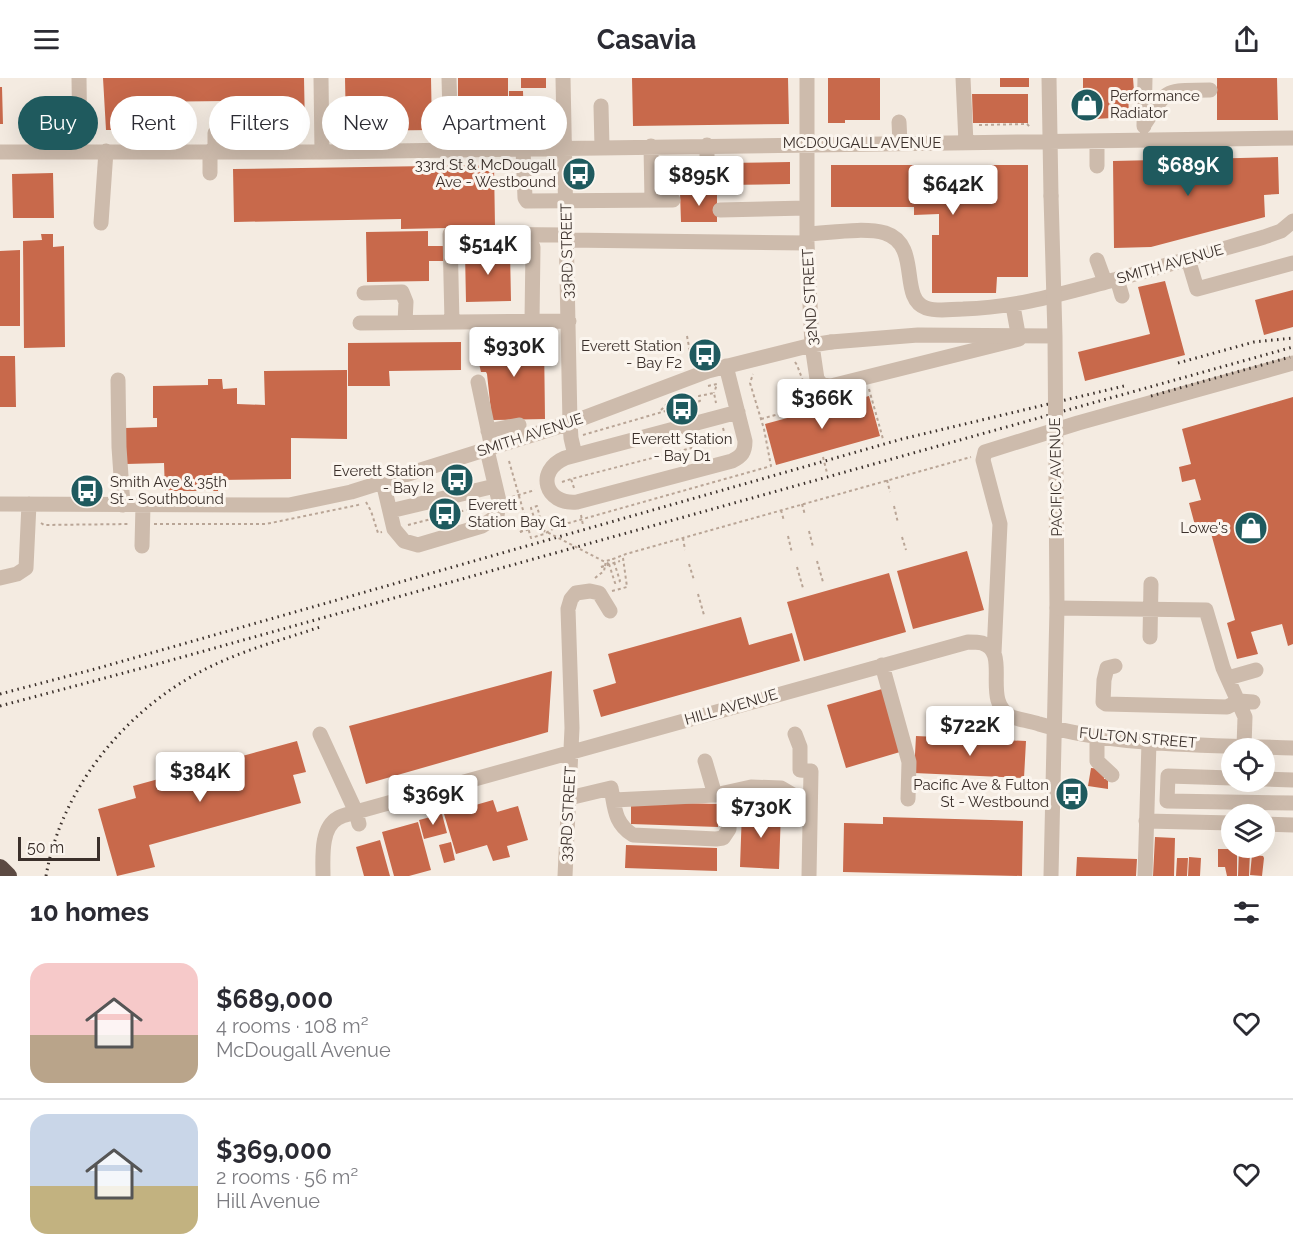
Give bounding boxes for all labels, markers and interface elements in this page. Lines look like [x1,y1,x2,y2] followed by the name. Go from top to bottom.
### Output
[30,23,63,56] icon: menu
[1230,23,1263,56] icon: share
[597,24,696,55] text: Casavia
[1069,87,1105,123] shop icon: Performance Radiator
[1110,87,1200,122] place label: Performance Radiator
[18,96,98,150] chip: Buy
[110,96,197,150] chip: Rent
[209,96,310,150] chip: Filters
[322,96,409,150] chip: New
[421,96,567,150] chip: Apartment
[783,134,941,152] street label: MCDOUGALL AVENUE
[1146,146,1230,197] pin: $689K
[1157,153,1219,177] text: $689K
[415,156,557,191] place label: 33rd St & McDougall Ave - Westbound
[561,156,597,192] bus stop icon: 33rd St & McDougall Ave - Westbound
[657,156,741,207] pin: $895K
[669,163,730,187] text: $895K
[911,165,995,216] pin: $642K
[923,172,983,196] text: $642K
[557,203,577,299] street label: 33RD STREET
[446,225,530,276] pin: $514K
[459,232,517,256] text: $514K
[1115,240,1225,288] street label: SMITH AVENUE
[798,248,822,346] street label: 32ND STREET
[472,327,556,378] pin: $930K
[483,334,545,358] text: $930K
[581,337,682,372] place label: Everett Station - Bay F2
[687,337,723,373] bus stop icon: Everett Station - Bay F2
[780,379,864,430] pin: $366K
[791,386,853,410] text: $366K
[664,391,700,427] bus stop icon: Everett Station - Bay D1
[475,409,585,461] street label: SMITH AVENUE
[1046,417,1066,537] street label: PACIFIC AVENUE
[631,430,733,465] place label: Everett Station - Bay D1
[333,462,434,497] place label: Everett Station - Bay I2
[439,462,475,498] bus stop icon: Everett Station - Bay I2
[69,473,105,509] bus stop icon: Smith Ave & 35th St - Southbound
[110,473,227,508] place label: Smith Ave & 35th St - Southbound
[427,496,463,532] bus stop icon: Everett Station Bay G1
[468,496,567,531] place label: Everett Station Bay G1
[1233,510,1269,546] shop icon: Lowe's
[1180,519,1228,537] place label: Lowe's
[682,685,780,729] street label: HILL AVENUE
[928,706,1012,757] pin: $722K
[940,713,1000,737] text: $722K
[1078,724,1198,752] street label: FULTON STREET
[1221,738,1275,858] map controls
[1221,738,1275,792] button: locate
[158,752,242,803] pin: $384K
[170,759,230,783] text: $384K
[557,766,579,862] street label: 33RD STREET
[391,775,475,826] pin: $369K
[913,776,1049,811] place label: Pacific Ave & Fulton St - Westbound
[1054,776,1090,812] bus stop icon: Pacific Ave & Fulton St - Westbound
[402,782,464,806] text: $369K
[719,788,803,839] pin: $730K
[731,795,791,819] text: $730K
[1221,804,1275,858] button: layers
[18,834,100,862] scale bar
[27,838,64,857] text: 50 m
[1230,896,1263,929] icon: filters
[30,897,149,927] text: 10 homes
[216,984,333,1014] text: $689,000
[78,987,150,1059] icon: home
[1230,1007,1263,1040] icon: heart
[216,1014,368,1038] text: 4 rooms · 108 m²
[216,1038,391,1062] text: McDougall Avenue
[216,1135,332,1165] text: $369,000
[78,1138,150,1210] icon: home
[1230,1158,1263,1191] icon: heart
[216,1165,358,1189] text: 2 rooms · 56 m²
[216,1189,320,1213] text: Hill Avenue

